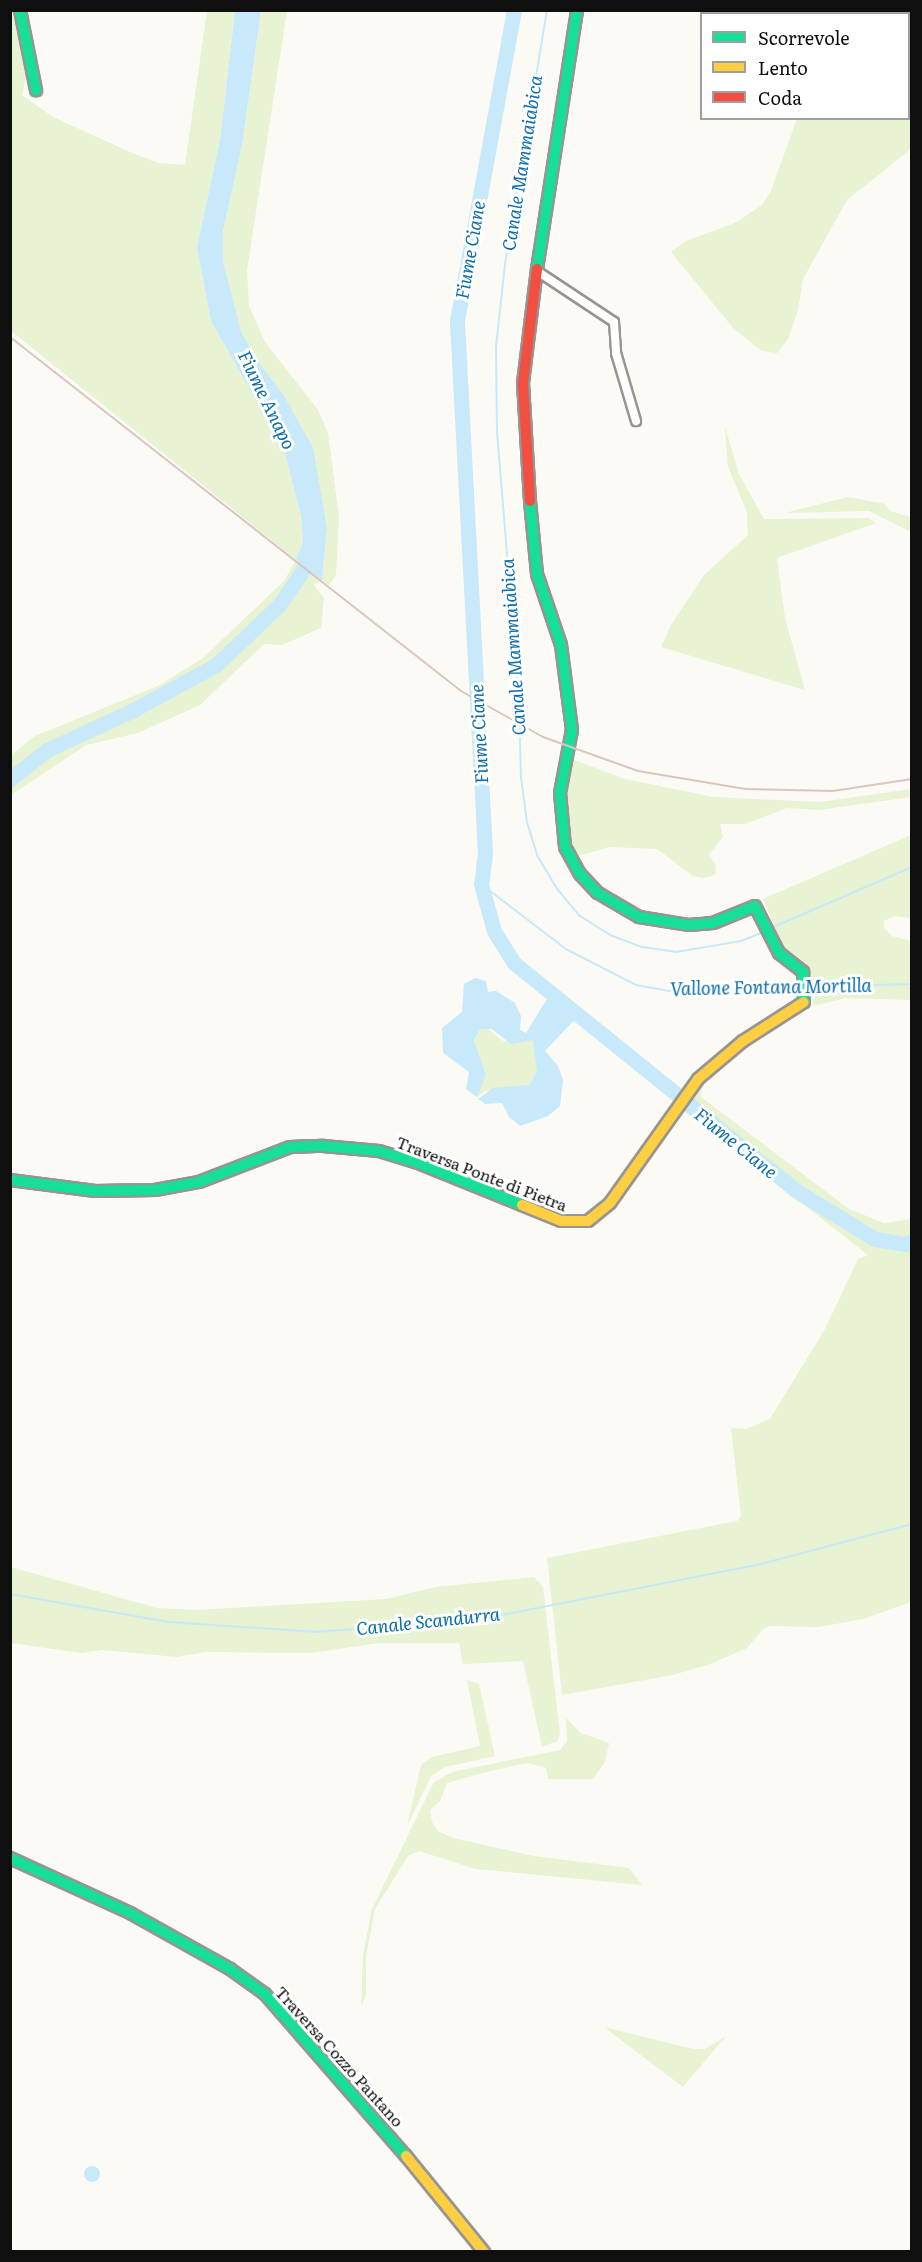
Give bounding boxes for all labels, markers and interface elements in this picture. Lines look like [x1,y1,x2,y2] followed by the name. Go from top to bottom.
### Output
[700,12,910,120] legend
[758,24,850,51] text: Scorrevole
[758,54,808,81] text: Lento
[497,74,547,252] water label: Canale Mammaiabica
[758,84,802,111] text: Coda
[451,199,489,301] water label: Fiume Ciane
[234,347,300,453] water label: Fiume Anapo
[496,558,530,736] water label: Canale Mammaiabica
[466,684,492,784] water label: Fiume Ciane
[670,974,872,1000] water label: Vallone Fontana Mortilla
[690,1103,782,1183] water label: Fiume Ciane
[394,1132,570,1214] street label: Traversa Ponte di Pietra
[355,1603,501,1639] water label: Canale Scandurra
[272,1982,408,2130] street label: Traversa Cozzo Pantano

